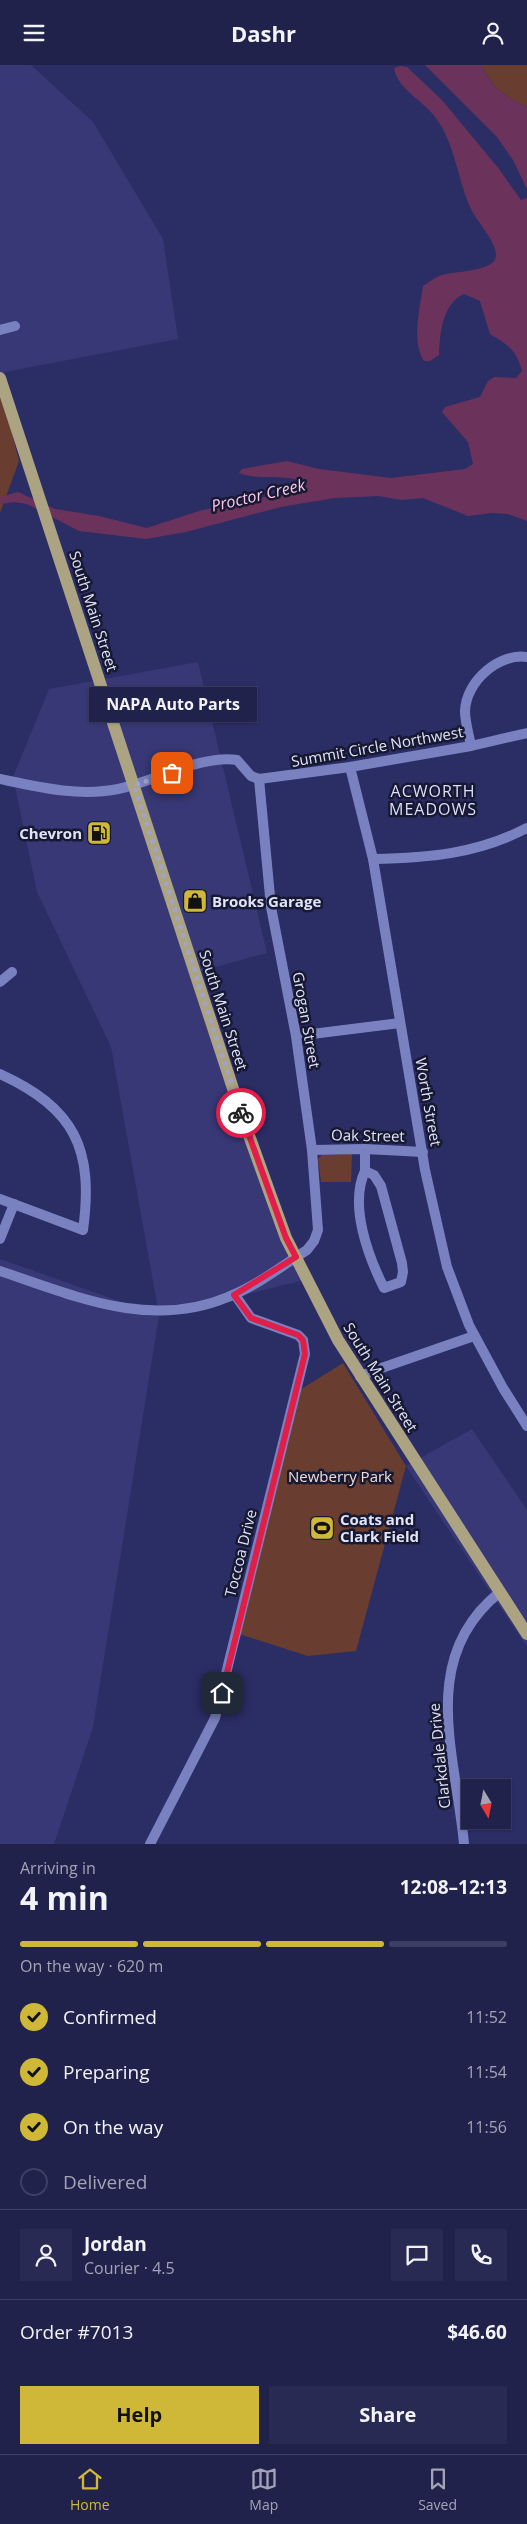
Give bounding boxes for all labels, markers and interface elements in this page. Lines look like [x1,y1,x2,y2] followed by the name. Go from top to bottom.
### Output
[231,18,296,48] text: Dashr
[20,19,48,47] icon: menu
[479,19,507,47] icon: person
[209,473,308,517] water label: Proctor Creek
[65,548,123,674] street label: South Main Street
[88,688,256,723] callout: NAPA Auto Parts
[106,693,240,715] text: NAPA Auto Parts
[289,721,465,771] street label: Summit Circle Northwest
[151,752,193,794] pin
[158,759,186,787] icon: bag
[389,780,477,820] district label: ACWORTH MEADOWS
[86,820,112,846] fuel station icon: Chevron
[19,823,82,843] place label: Chevron
[182,888,208,914] shop icon: Brooks Garage
[212,891,321,911] place label: Brooks Garage
[195,947,253,1073] street label: South Main Street
[289,970,325,1070] street label: Grogan Street
[411,1056,447,1148] street label: Worth Street
[216,1088,266,1138] courier
[227,1099,255,1127] icon: bike
[331,1124,405,1146] street label: Oak Street
[339,1318,423,1436] street label: South Main Street
[288,1466,392,1486] park label: Newberry Park
[219,1507,261,1599] street label: Toccoa Drive
[340,1509,419,1546] place label: Coats and Clark Field
[309,1515,335,1541] sports icon: Coats and Clark Field
[201,1672,243,1714] pin
[208,1679,236,1707] icon: home
[424,1702,454,1810] street label: Clarkdale Drive
[461,1779,511,1829] north arrow
[461,1779,511,1829] map controls
[20,1857,96,1879] text: Arriving in
[400,1874,507,1900] text: 12:08–12:13
[20,1876,109,1919] text: 4 min
[20,1955,163,1977] text: On the way · 620 m
[20,2003,48,2031] icon: check
[63,2004,157,2030] text: Confirmed
[466,2006,507,2028] text: 11:52
[20,2058,48,2086] icon: check
[63,2059,150,2085] text: Preparing
[466,2061,507,2083] text: 11:54
[20,2113,48,2141] icon: check
[63,2114,163,2140] text: On the way
[466,2116,507,2138] text: 11:56
[63,2169,147,2195] text: Delivered
[20,2229,72,2281] button: person
[391,2229,443,2281] button: chat
[455,2229,507,2281] button: phone
[84,2231,147,2257] text: Jordan
[84,2257,175,2279] text: Courier · 4.5
[20,2319,133,2345] text: Order #7013
[447,2319,507,2345] text: $46.60
[20,2386,259,2444] button: Help
[269,2386,507,2444] button: Share
[70,2465,110,2514] tab: Home
[249,2465,278,2514] tab: Map
[418,2465,457,2514] tab: Saved

